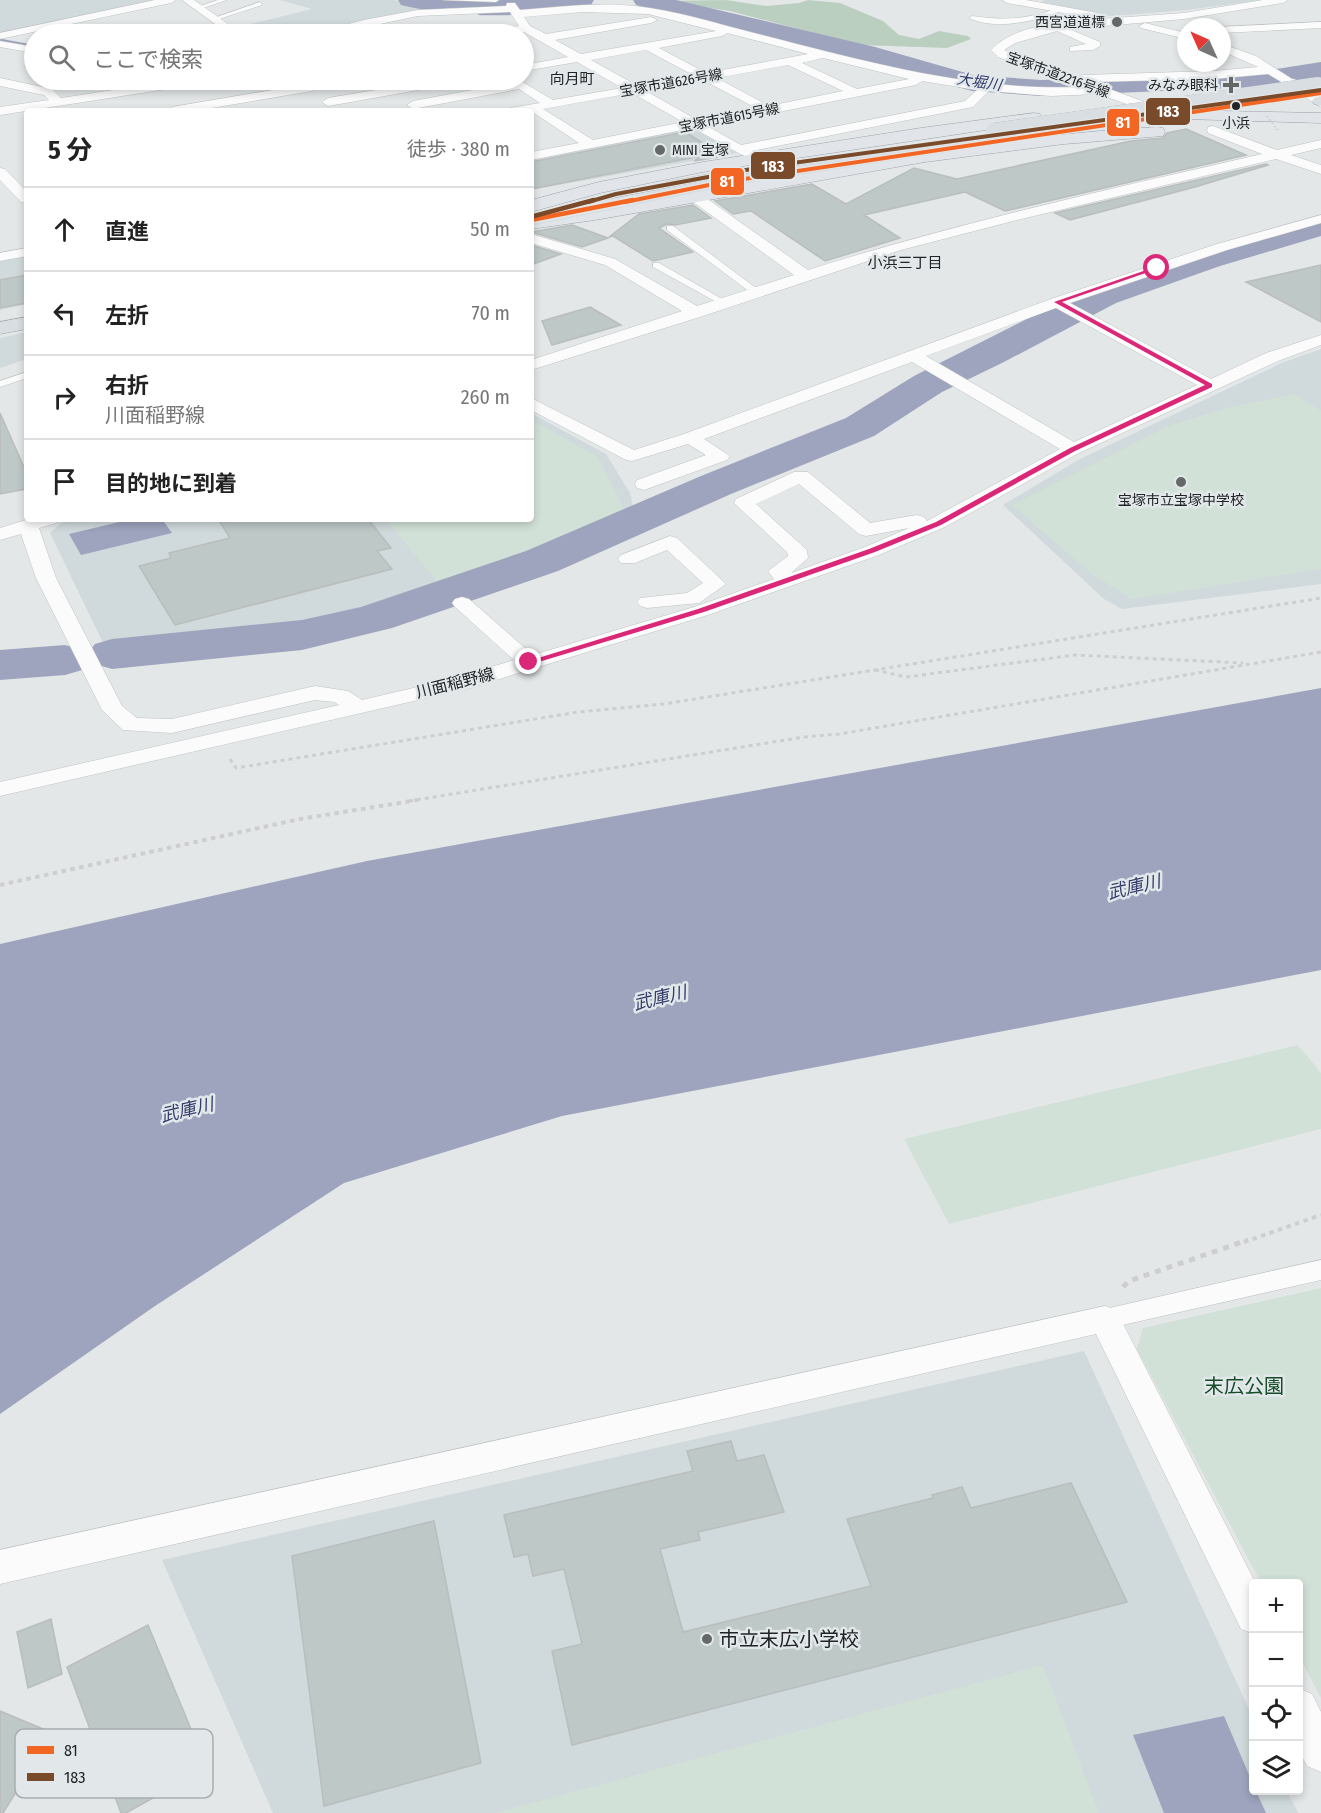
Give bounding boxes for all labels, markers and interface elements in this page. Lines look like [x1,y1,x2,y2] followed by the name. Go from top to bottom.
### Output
[1035,14,1105,31] place label: 西宮道道標
[1110,15,1124,29] marker: 西宮道道標
[1177,18,1231,72] north arrow
[24,24,534,90] search box
[45,41,78,74] icon: search
[93,46,203,73] text: ここで検索
[1004,48,1112,102] street label: 宝塚市道2216号線
[618,66,724,100] street label: 宝塚市道626号線
[549,70,595,88] district label: 向月町
[955,70,1005,95] water label: 大堀川
[1222,76,1240,94] marker: みなみ眼科
[1148,77,1218,94] place label: みなみ眼科
[1145,97,1191,126] line badge: 183
[677,100,781,136] street label: 宝塚市道615号線
[1230,100,1242,112] marker: 小浜
[1157,102,1180,121] text: 183
[1106,108,1140,137] line badge: 81
[1116,113,1130,132] text: 81
[1222,115,1250,132] place label: 小浜
[48,135,92,166] text: 5 分
[407,137,510,161] text: 徒歩 · 380 m
[672,142,729,159] place label: MINI 宝塚
[653,143,667,157] marker: MINI 宝塚
[750,151,796,180] line badge: 183
[762,157,785,176] text: 183
[710,167,745,196] line badge: 81
[720,172,734,191] text: 81
[48,213,81,246] icon: ahead
[470,217,510,241] text: 50 m
[105,218,149,245] text: 直進
[867,254,943,272] district label: 小浜三丁目
[1143,254,1169,280] route start
[48,297,81,330] icon: left
[472,301,510,325] text: 70 m
[105,302,149,329] text: 左折
[105,372,149,399] text: 右折
[48,381,81,414] icon: right
[461,385,510,409] text: 260 m
[105,403,205,427] text: 川面稲野線
[48,465,81,498] icon: arrive
[105,470,237,497] text: 目的地に到着
[1174,475,1188,489] marker: 宝塚市立宝塚中学校
[1118,492,1244,509] place label: 宝塚市立宝塚中学校
[515,648,541,674] route end
[414,664,496,702] street label: 川面稲野線
[1105,870,1165,904] water label: 武庫川
[631,981,691,1015] water label: 武庫川
[158,1093,218,1127] water label: 武庫川
[1204,1374,1284,1398] park label: 末広公園
[1249,1579,1303,1795] map controls
[1249,1579,1303,1633] button: +
[719,1627,859,1651] place label: 市立末広小学校
[700,1632,714,1646] marker: 市立末広小学校
[1249,1633,1303,1687] button: −
[1249,1687,1303,1741] button: locate
[15,1729,213,1798] legend
[64,1741,78,1760] text: 81
[1249,1741,1303,1795] button: layers
[64,1768,85,1787] text: 183

